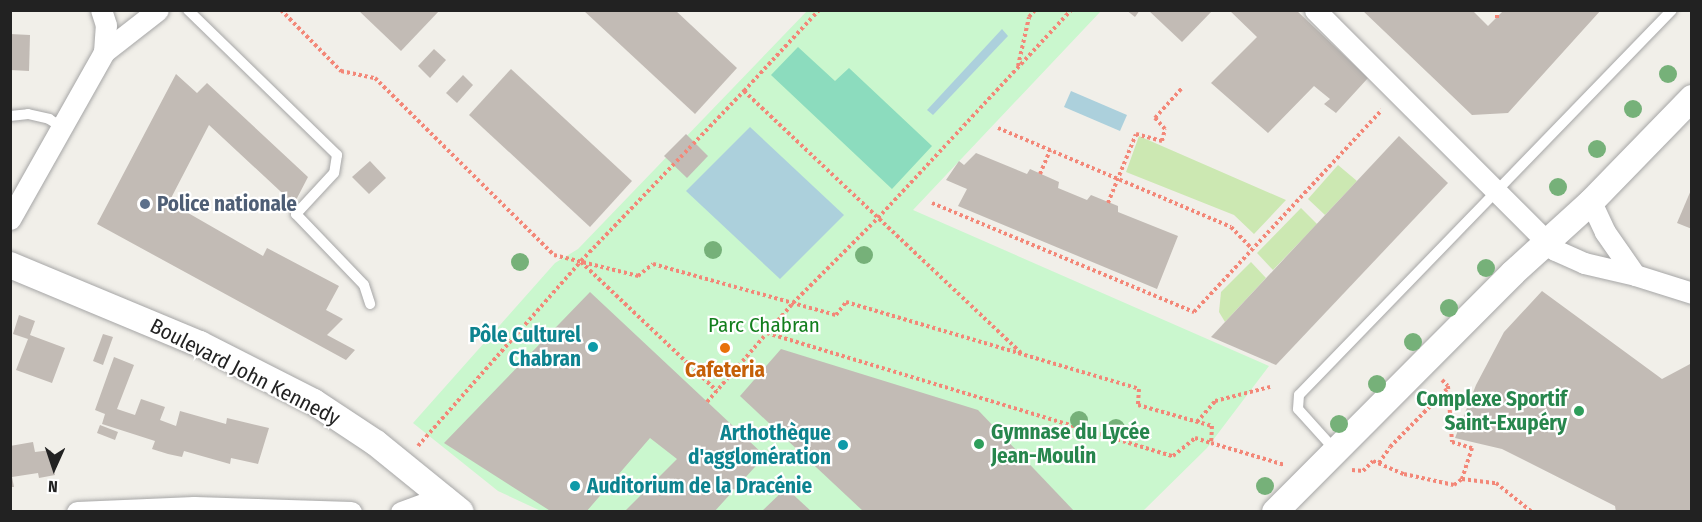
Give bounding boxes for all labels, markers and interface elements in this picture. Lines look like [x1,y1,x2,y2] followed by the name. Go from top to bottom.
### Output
[157,191,297,217] place label: Police nationale
[138,197,152,211] marker: Police nationale
[708,312,820,338] park label: Parc Chabran
[146,313,344,431] street label: Boulevard John Kennedy
[469,322,581,372] place label: Pôle Culturel Chabran
[586,340,600,354] marker: Pôle Culturel Chabran
[718,341,732,355] marker: Cafeteria
[685,357,765,383] place label: Cafeteria
[1416,386,1567,436] place label: Complexe Sportif Saint-Exupéry
[1572,404,1586,418] marker: Complexe Sportif Saint-Exupéry
[991,419,1150,469] place label: Gymnase du Lycée Jean-Moulin
[688,420,831,470] place label: Arthothèque d'agglomération
[972,437,986,451] marker: Gymnase du Lycée Jean-Moulin
[24,438,84,498] north arrow
[836,438,850,452] marker: Arthothèque d'agglomération
[587,473,812,499] place label: Auditorium de la Dracénie
[48,477,58,496] text: N
[568,479,582,493] marker: Auditorium de la Dracénie

